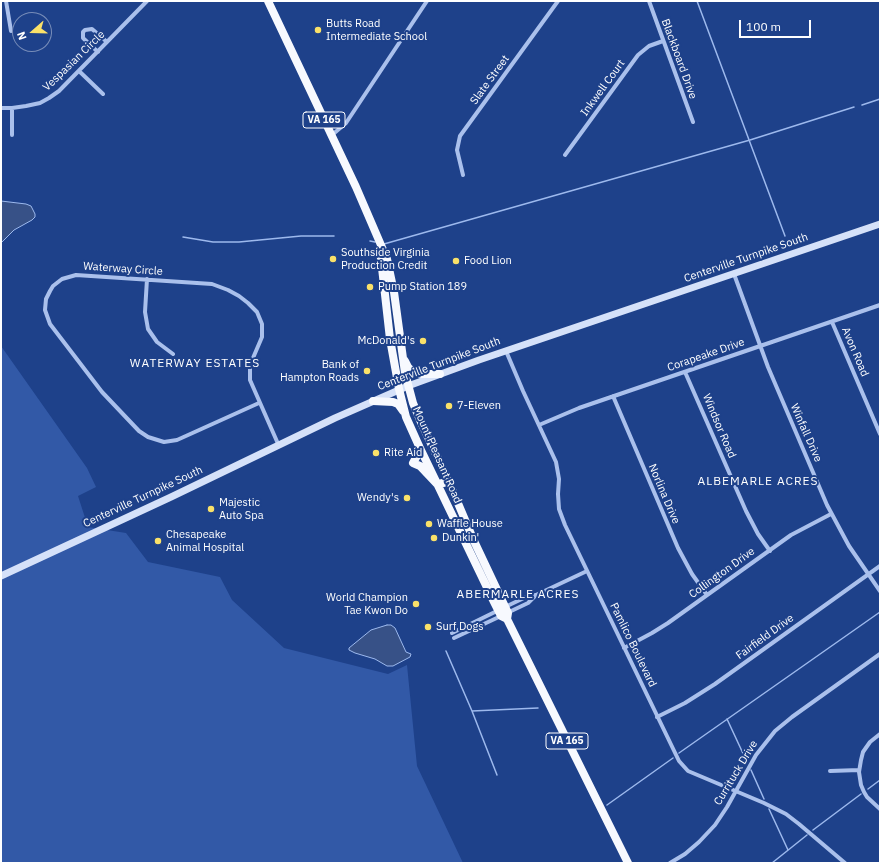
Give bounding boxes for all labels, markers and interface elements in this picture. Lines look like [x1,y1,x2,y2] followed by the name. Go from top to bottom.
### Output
[12,12,52,52] north arrow
[741,12,813,38] scale bar
[326,17,427,43] place label: Butts Road Intermediate School
[658,17,700,101] street label: Blackboard Drive
[746,19,781,34] text: 100 m
[313,25,323,35] marker: Butts Road Intermediate School
[40,28,108,94] street label: Vespasian Circle
[14,30,30,42] text: N
[468,53,512,107] street label: Slate Street
[578,57,628,119] street label: Inkwell Court
[303,112,345,128] road number: VA 165
[682,231,810,285] street label: Centerville Turnpike South
[341,246,430,272] place label: Southside Virginia Production Credit
[328,254,338,264] marker: Southside Virginia Production Credit
[464,254,512,268] place label: Food Lion
[451,256,461,266] marker: Food Lion
[83,260,163,278] street label: Waterway Circle
[378,280,467,294] place label: Pump Station 189
[365,282,375,292] marker: Pump Station 189
[839,325,871,379] street label: Avon Road
[357,334,415,348] place label: McDonald's
[376,334,502,394] street label: Centerville Turnpike South
[418,336,428,346] marker: McDonald's
[666,336,746,374] street label: Corapeake Drive
[130,357,260,371] district label: WATERWAY ESTATES
[280,358,359,384] place label: Bank of Hampton Roads
[362,366,372,376] marker: Bank of Hampton Roads
[700,392,738,460] street label: Windsor Road
[457,399,501,413] place label: 7-Eleven
[444,401,454,411] marker: 7-Eleven
[787,402,825,464] street label: Winfall Drive
[410,404,464,506] street label: Mount Pleasant Road
[384,446,422,460] place label: Rite Aid
[371,448,381,458] marker: Rite Aid
[645,462,683,526] street label: Norlina Drive
[81,463,205,531] street label: Centerville Turnpike South
[697,475,819,489] district label: ALBEMARLE ACRES
[357,491,399,505] place label: Wendy's
[402,493,412,503] marker: Wendy's
[219,496,264,522] place label: Majestic Auto Spa
[206,504,216,514] marker: Majestic Auto Spa
[437,517,503,531] place label: Waffle House
[424,519,434,529] marker: Waffle House
[166,528,244,554] place label: Chesapeake Animal Hospital
[442,531,479,545] place label: Dunkin'
[429,533,439,543] marker: Dunkin'
[153,536,163,546] marker: Chesapeake Animal Hospital
[687,545,757,601] street label: Collington Drive
[457,588,579,602] district label: ABERMARLE ACRES
[326,591,408,617] place label: World Champion Tae Kwon Do
[411,599,421,609] marker: World Champion Tae Kwon Do
[607,601,659,689] street label: Pamlico Boulevard
[734,612,796,662] street label: Fairfield Drive
[436,620,484,634] place label: Surf Dogs
[423,622,433,632] marker: Surf Dogs
[546,733,588,749] road number: VA 165
[711,738,761,808] street label: Currituck Drive

